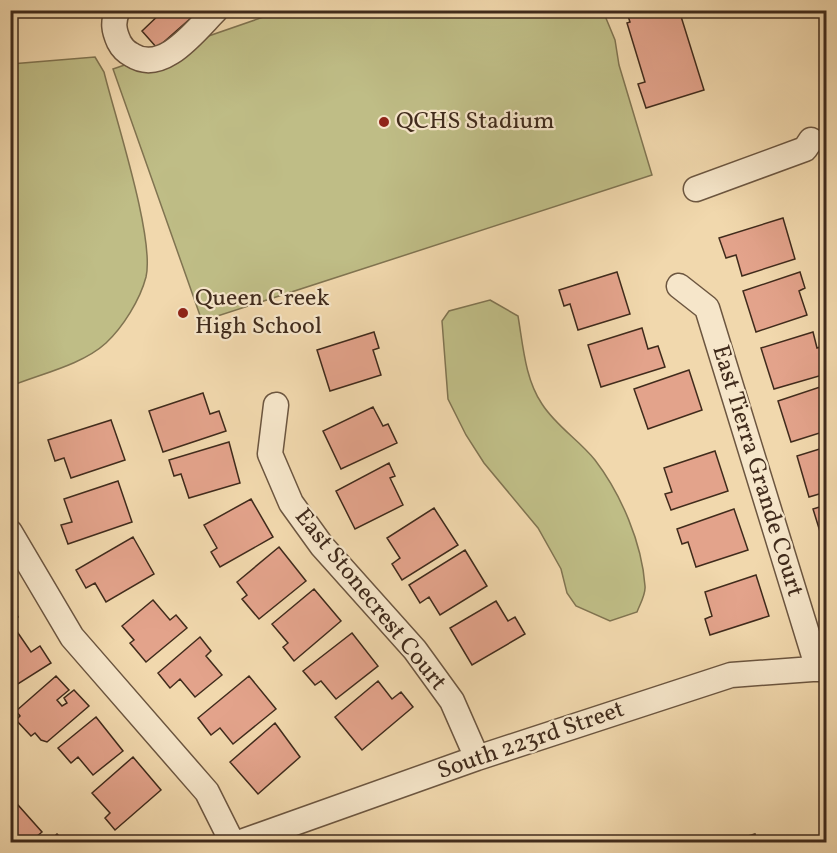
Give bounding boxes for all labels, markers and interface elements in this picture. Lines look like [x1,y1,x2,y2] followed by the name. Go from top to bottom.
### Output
[396,105,555,139] place label: QCHS Stadium
[377,115,391,129] marker: QCHS Stadium
[195,282,330,344] place label: Queen Creek High School
[176,306,190,320] marker: Queen Creek High School
[703,341,811,601] street label: East Tierra Grande Court
[286,502,454,698] street label: East Stonecrest Court
[433,693,629,789] street label: South 223rd Street

